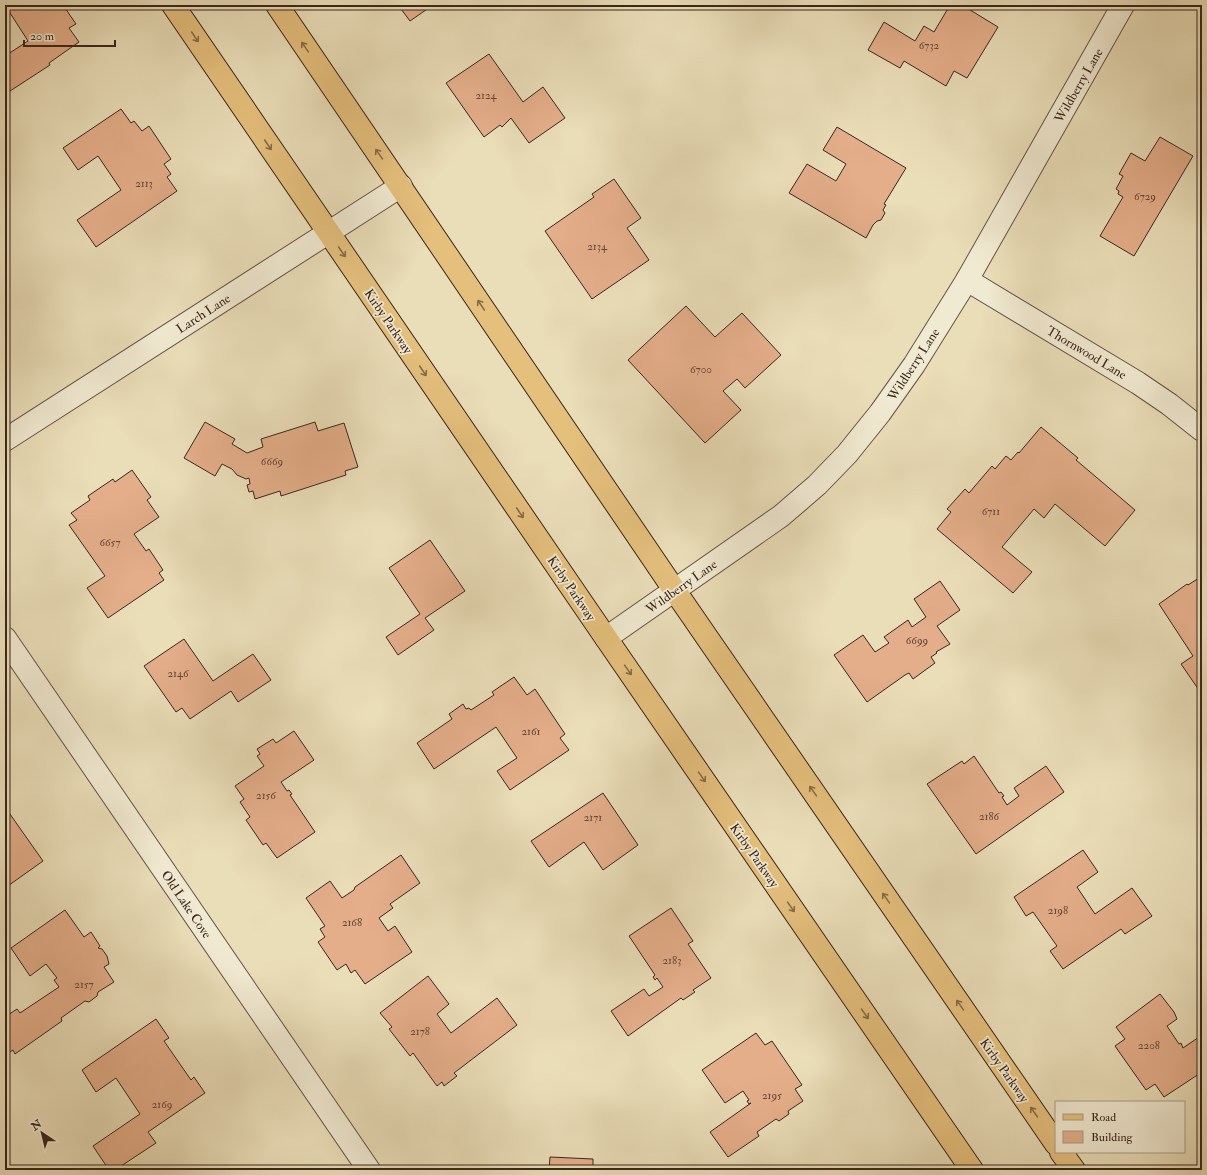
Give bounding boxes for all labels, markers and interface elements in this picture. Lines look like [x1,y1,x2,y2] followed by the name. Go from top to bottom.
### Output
[24,22,115,48] scale bar
[30,29,55,44] text: 20 m
[191,31,199,42] one-way arrow
[919,39,940,52] house number: 6732
[301,42,309,53] one-way arrow
[1051,45,1108,127] street label: Wildberry Lane
[475,89,498,102] house number: 2124
[264,139,272,150] one-way arrow
[375,149,383,160] one-way arrow
[135,177,153,190] house number: 2113
[1134,190,1156,203] house number: 6729
[587,240,608,253] house number: 2134
[338,246,346,257] one-way arrow
[360,286,416,358] street label: Kirby Parkway
[173,290,234,337] street label: Larch Lane
[477,300,485,311] one-way arrow
[1044,323,1130,383] street label: Thornwood Lane
[884,325,944,405] street label: Wildberry Lane
[690,363,712,376] house number: 6700
[419,365,427,376] one-way arrow
[261,455,283,468] house number: 6669
[982,505,1000,518] house number: 6711
[516,507,524,518] one-way arrow
[100,536,120,549] house number: 6657
[543,553,599,625] street label: Kirby Parkway
[642,556,721,619] street label: Wildberry Lane
[906,634,928,647] house number: 6699
[624,664,632,675] one-way arrow
[168,667,190,680] house number: 2146
[522,725,541,738] house number: 2161
[698,771,706,782] one-way arrow
[809,786,817,797] one-way arrow
[256,789,277,802] house number: 2156
[979,810,1001,823] house number: 2186
[584,811,602,824] house number: 2171
[725,820,782,892] street label: Kirby Parkway
[158,868,215,942] street label: Old Lake Cove
[882,893,890,904] one-way arrow
[787,902,795,913] one-way arrow
[1048,904,1068,917] house number: 2198
[342,916,362,929] house number: 2168
[663,954,681,967] house number: 2183
[74,978,94,991] house number: 2157
[956,1000,964,1011] one-way arrow
[861,1009,869,1020] one-way arrow
[410,1025,430,1038] house number: 2178
[975,1035,1032,1107] street label: Kirby Parkway
[1138,1039,1160,1052] house number: 2208
[762,1089,782,1102] house number: 2195
[152,1098,172,1111] house number: 2169
[1055,1101,1185,1153] legend
[1030,1107,1038,1118] one-way arrow
[1091,1110,1116,1125] text: Road
[22,1113,62,1153] north arrow
[28,1116,45,1134] text: N
[1091,1130,1134,1145] text: Building

